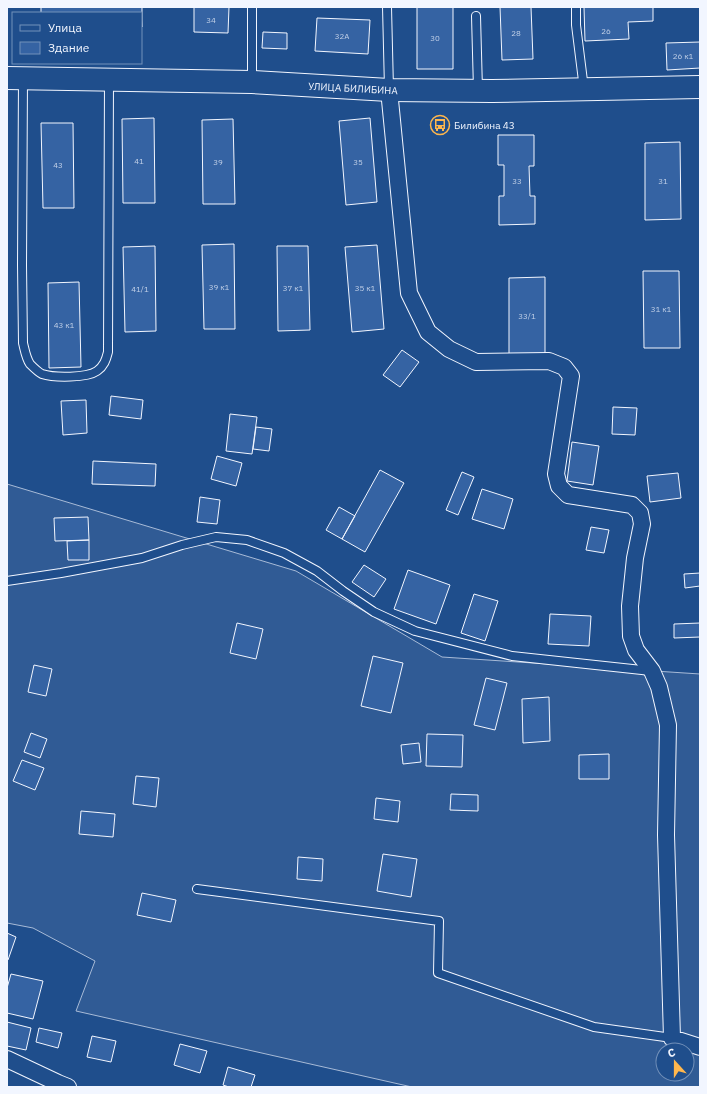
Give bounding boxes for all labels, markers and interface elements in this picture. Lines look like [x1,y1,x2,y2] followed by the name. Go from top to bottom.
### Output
[12,12,142,64] legend
[206,15,216,25] house number: 34
[48,20,82,35] text: Улица
[601,26,611,36] house number: 26
[511,28,521,38] house number: 28
[335,31,349,41] house number: 32А
[430,33,440,43] house number: 30
[48,40,90,55] text: Здание
[673,51,694,61] house number: 26 к1
[308,80,399,97] street label: УЛИЦА БИЛИБИНА
[429,114,451,136] bus stop icon: Билибина 43
[454,119,515,132] place label: Билибина 43
[134,156,144,166] house number: 41
[213,157,223,167] house number: 39
[353,157,363,167] house number: 35
[53,160,63,170] house number: 43
[512,176,522,186] house number: 33
[658,176,668,186] house number: 31
[209,282,230,292] house number: 39 к1
[283,283,304,293] house number: 37 к1
[355,283,376,293] house number: 35 к1
[131,284,149,294] house number: 41/1
[651,304,672,314] house number: 31 к1
[518,311,536,321] house number: 33/1
[54,320,75,330] house number: 43 к1
[655,1042,695,1082] north arrow
[666,1045,677,1060] text: С

